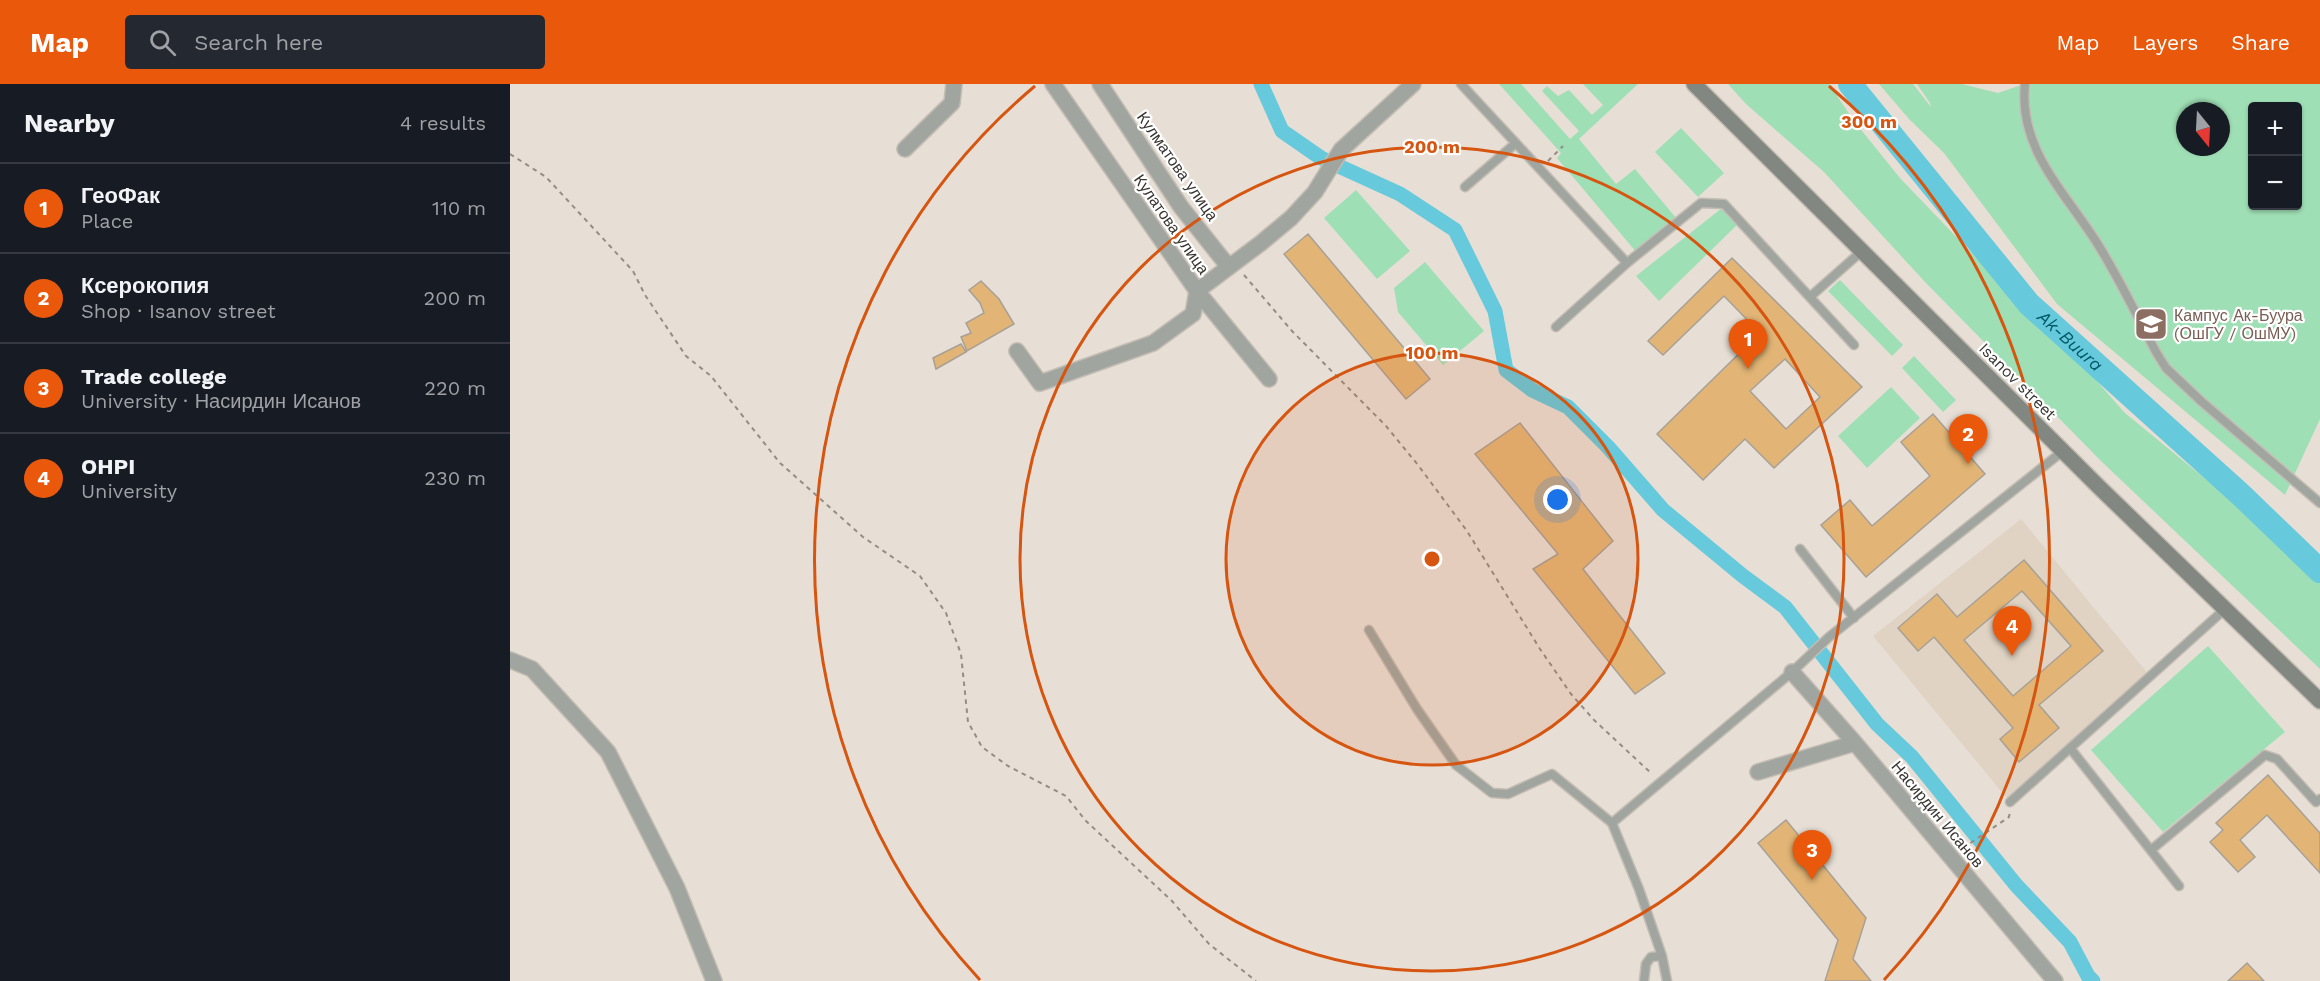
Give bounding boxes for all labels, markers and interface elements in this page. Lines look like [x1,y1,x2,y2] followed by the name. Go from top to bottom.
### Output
[125,15,545,69] search box
[30,26,89,59] text: Map
[146,26,179,59] icon: search
[194,30,323,55] text: Search here
[2056,30,2099,55] text: Map
[2132,30,2198,55] text: Layers
[2231,30,2290,55] text: Share
[2176,102,2230,156] north arrow
[2248,102,2302,210] map controls
[2248,102,2302,156] button: +
[24,108,115,138] text: Nearby
[1133,108,1222,224] street label: Кулматова улица
[400,111,486,135] text: 4 results
[1841,111,1897,132] text: 300 m
[1404,136,1460,157] text: 200 m
[2248,156,2302,210] button: −
[1130,171,1213,278] street label: Кулатова улица
[81,183,160,208] text: ГеоФак
[39,196,48,220] text: 1
[432,196,486,220] text: 110 m
[81,209,133,233] text: Place
[81,273,209,298] text: Ксерокопия
[38,286,49,310] text: 2
[424,286,486,310] text: 200 m
[81,299,276,323] text: Shop · Isanov street
[2033,305,2107,375] water label: Ak-Buura
[2133,306,2169,342] school or university icon: Кампус Ак-Буура (ОшГУ / ОшМУ)
[2174,306,2303,343] place label: Кампус Ак-Буура (ОшГУ / ОшМУ)
[1728,320,1768,369] pin: 1
[1975,339,2060,424] street label: Isanov street
[1405,342,1459,363] text: 100 m
[81,364,227,389] text: Trade college
[38,376,49,400] text: 3
[424,376,486,400] text: 220 m
[81,389,361,413] text: University · Насирдин Исанов
[1948,414,1988,464] pin: 2
[81,454,135,479] text: OHPI
[37,466,50,490] text: 4
[424,466,486,490] text: 230 m
[81,479,177,503] text: University
[1543,485,1572,514] your location
[1422,549,1442,569] centre of rings
[1992,606,2032,656] pin: 4
[1888,757,1988,871] street label: Насирдин Исанов
[1792,830,1832,880] pin: 3

